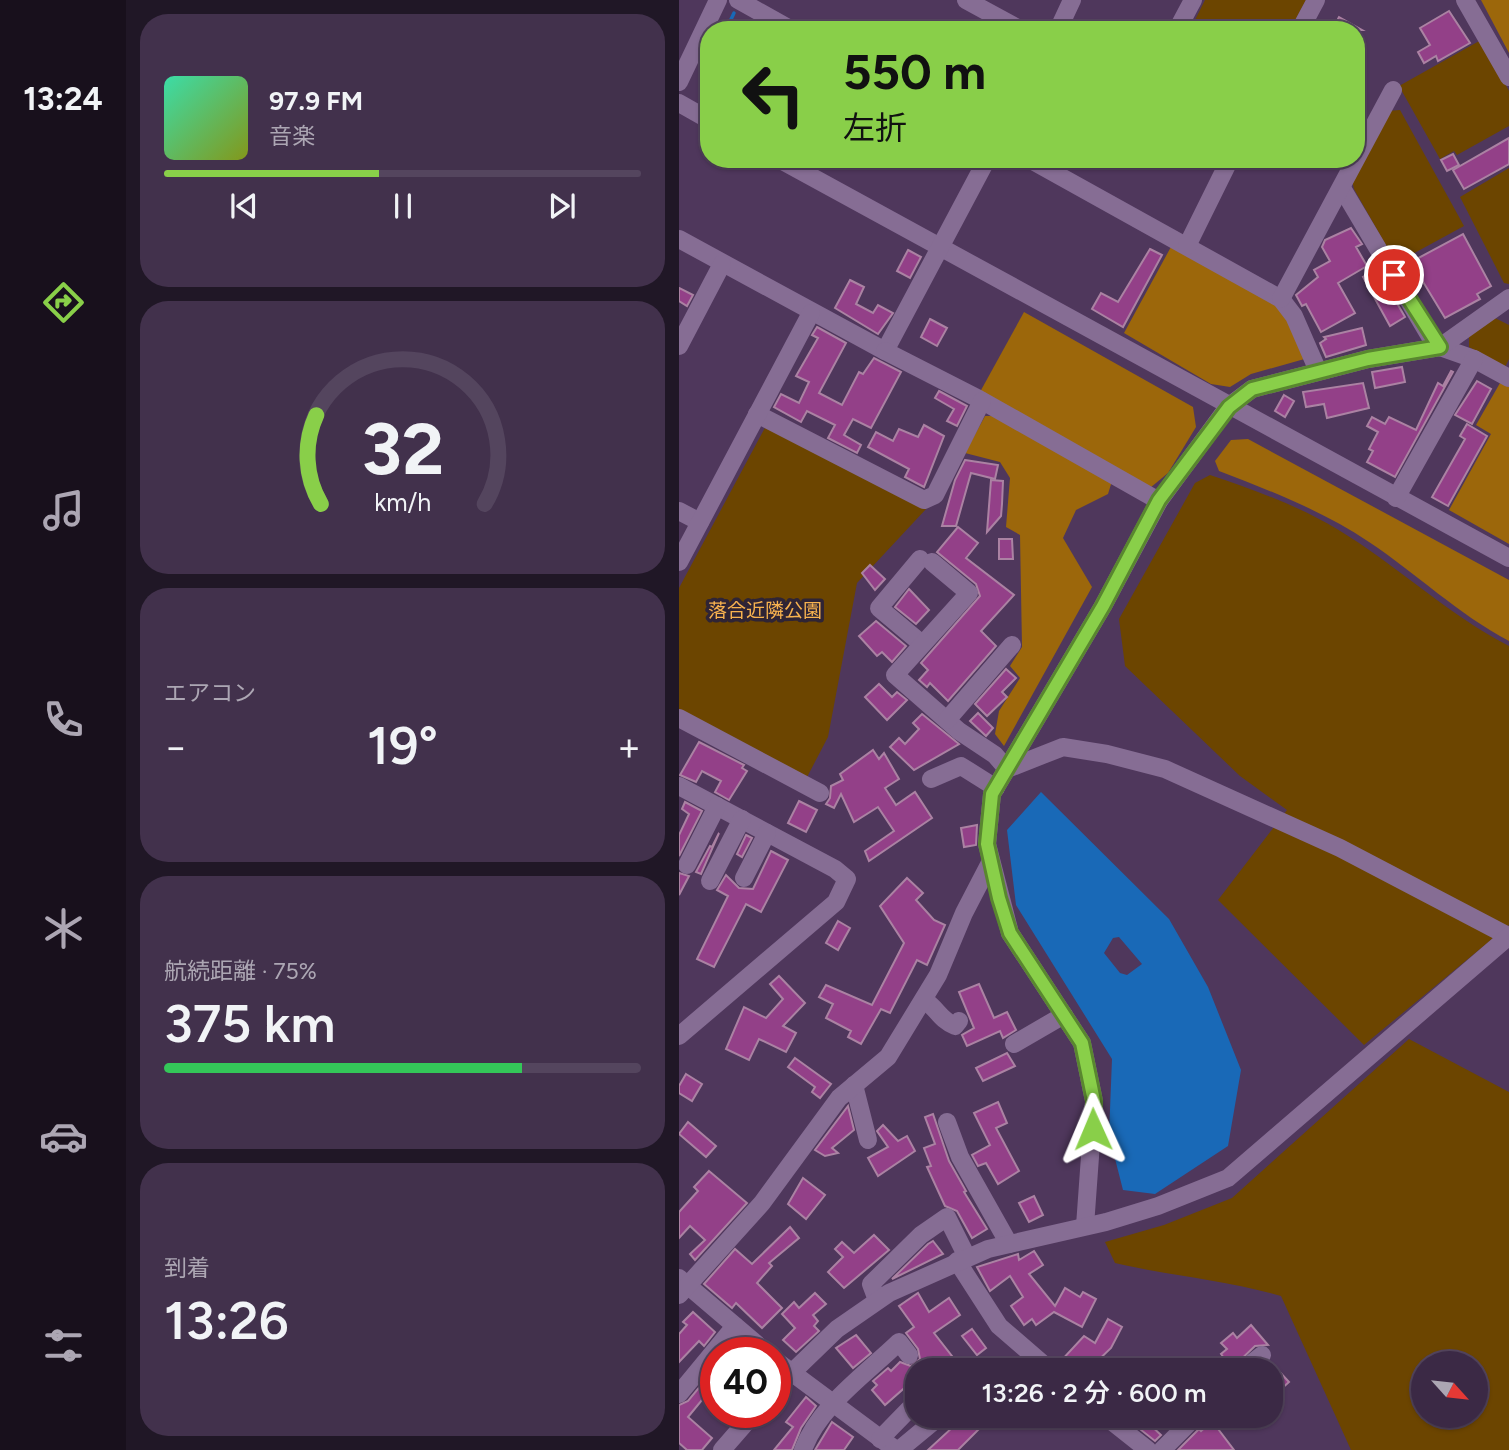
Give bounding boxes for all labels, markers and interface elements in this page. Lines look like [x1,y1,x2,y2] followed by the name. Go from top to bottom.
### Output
[843,42,986,101] text: 550 m
[728,49,819,140] icon: left
[23,80,103,118] text: 13:24
[269,85,363,117] text: 97.9 FM
[843,109,907,147] text: 左折
[269,122,315,150] text: 音楽
[225,187,263,225] icon: previous
[384,187,422,225] icon: pause
[543,187,581,225] icon: next
[1364,245,1424,305] pin
[1375,256,1413,294] icon: arrive
[39,278,88,327] icon: directions
[361,405,444,492] text: 32
[39,486,88,535] icon: music
[374,487,431,517] text: km/h
[708,599,822,622] park label: 落合近隣公園
[164,679,256,707] text: エアコン
[39,695,88,744] icon: phone
[367,715,438,777] text: 19°
[164,724,188,770] text: −
[617,724,641,770] text: +
[39,904,88,953] icon: climate
[164,957,317,985] text: 航続距離 · 75%
[164,993,336,1055] text: 375 km
[1056,1092,1130,1166] position arrow
[39,1112,88,1161] icon: car
[164,1254,210,1282] text: 到着
[164,1290,289,1352] text: 13:26
[39,1321,88,1370] icon: filters
[700,1337,791,1428] speed limit sign: 40
[1411,1351,1487,1428] north arrow
[1411,1351,1488,1428] map controls
[981,1377,1207,1409] text: 13:26 · 2 分 · 600 m

